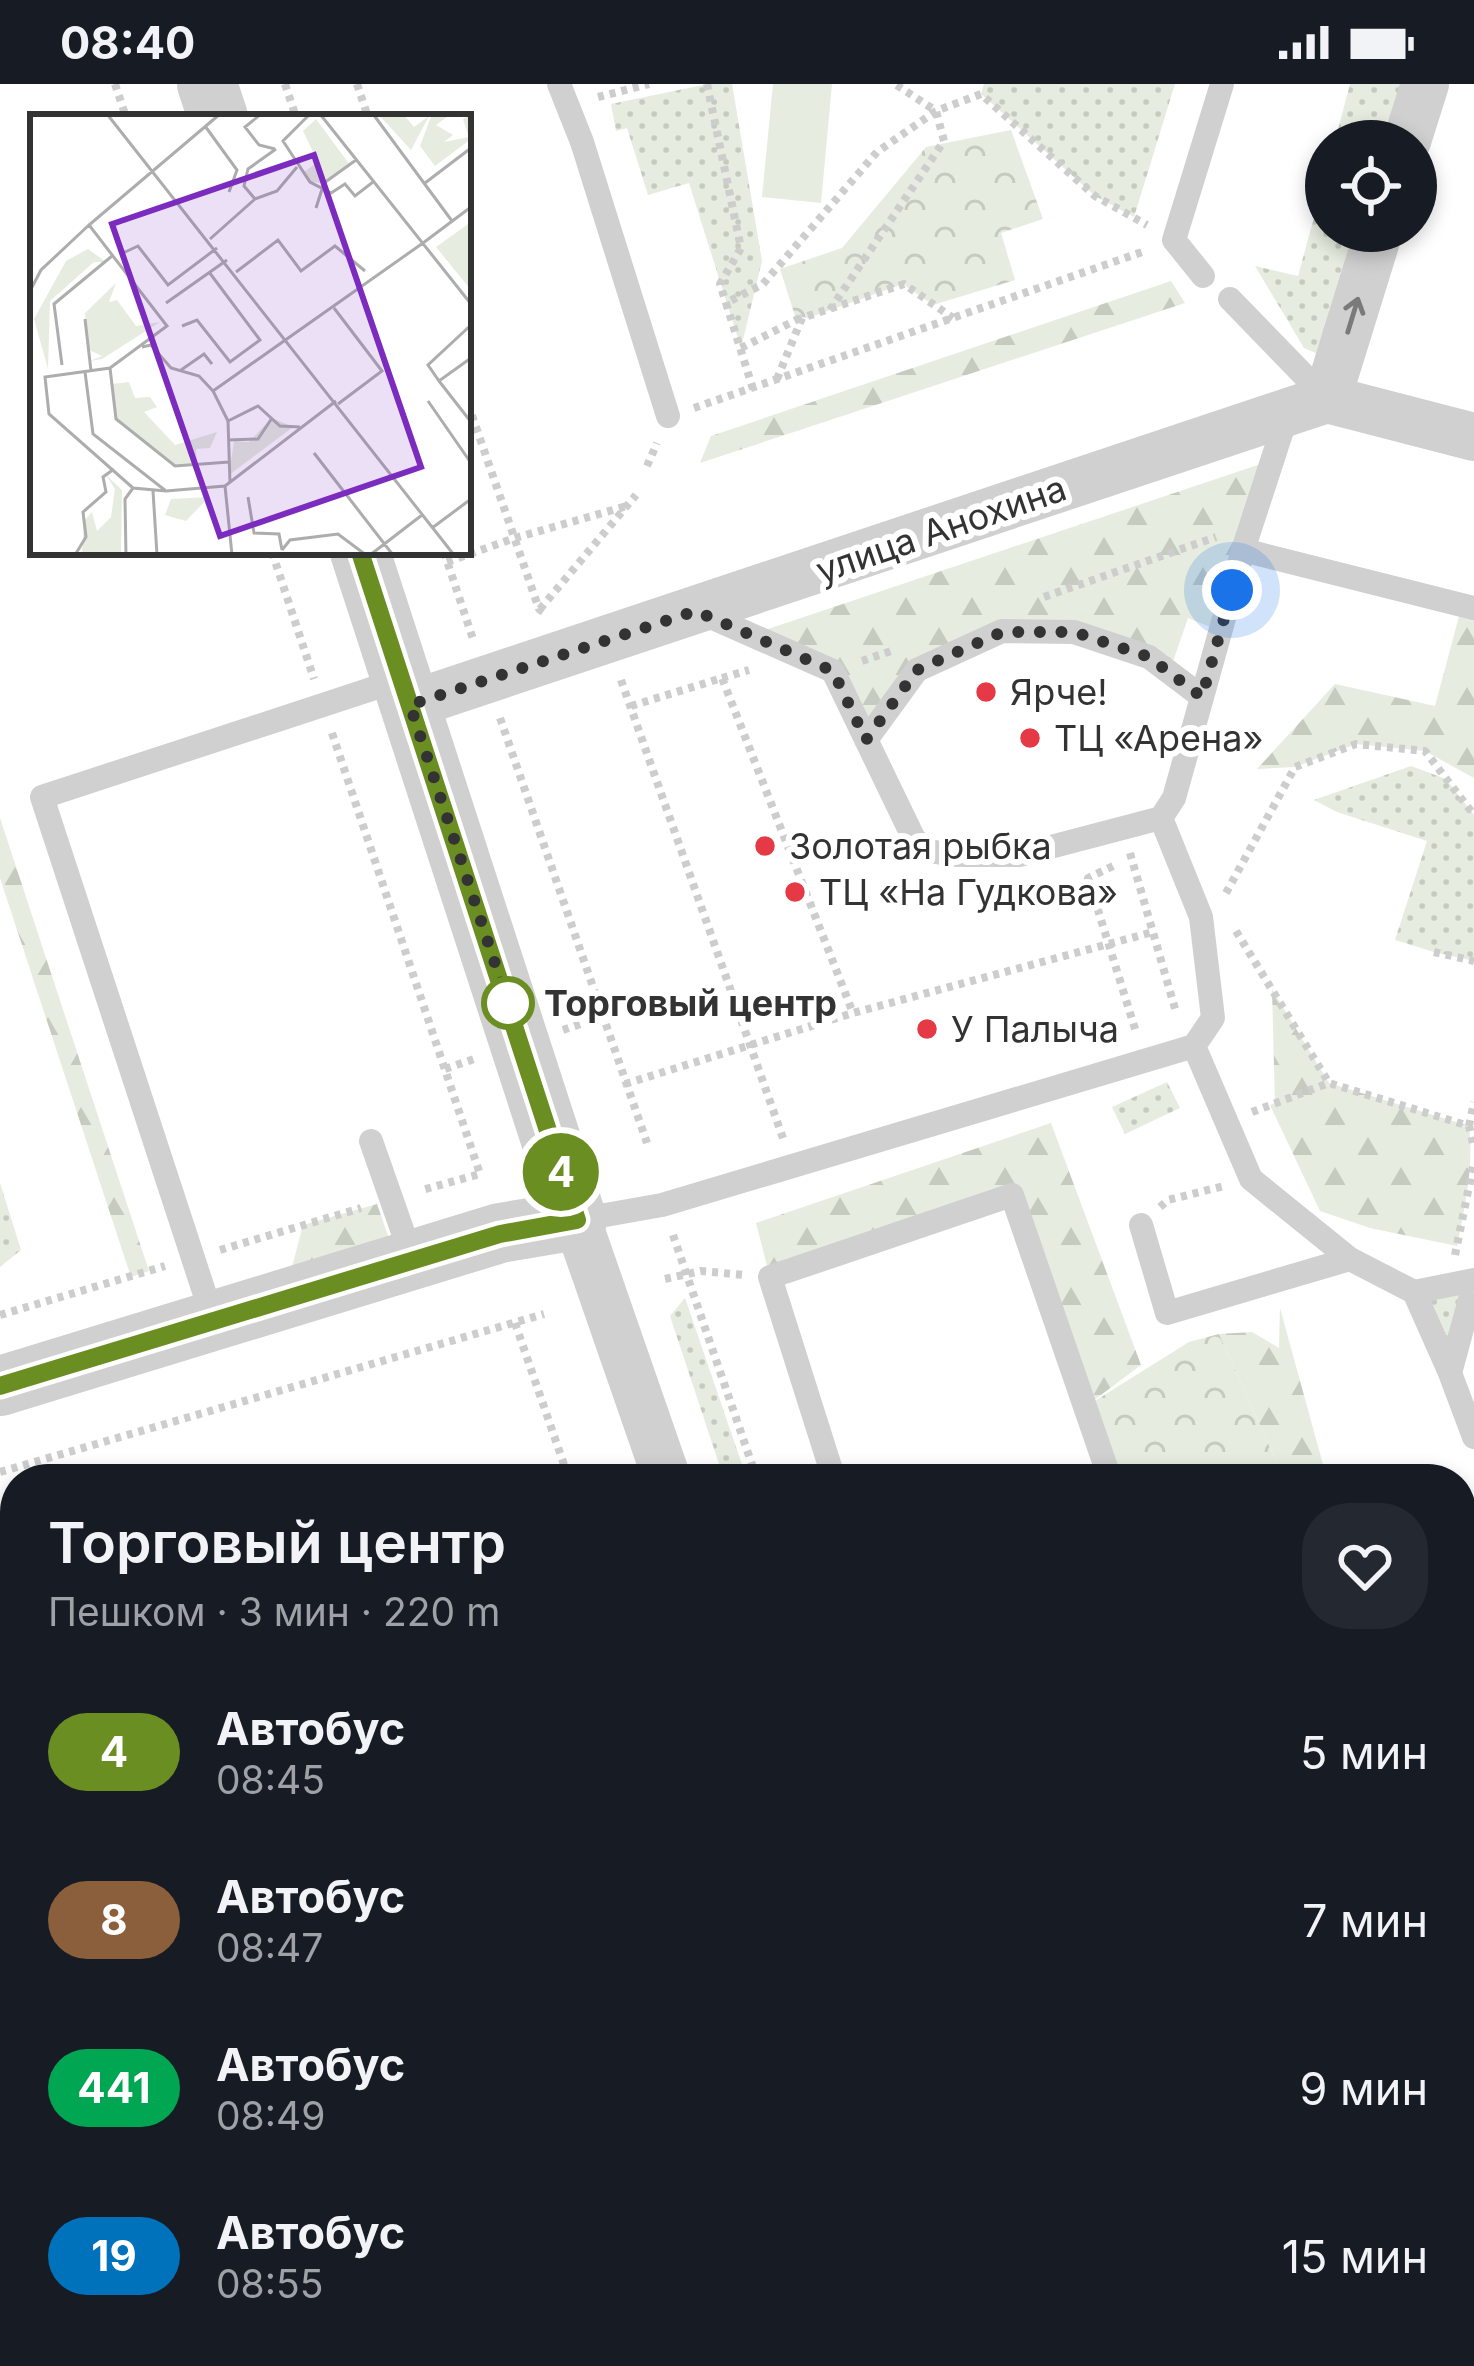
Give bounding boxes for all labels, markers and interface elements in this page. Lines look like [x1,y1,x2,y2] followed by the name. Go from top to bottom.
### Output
[60,15,195,70] text: 08:40
[30,114,471,555] inset map
[1305,120,1437,252] map controls
[1305,120,1437,252] button: locate
[1343,297,1365,335] one-way arrow
[810,466,1072,592] street label: улица Анохина
[1202,560,1262,620] your location
[1010,670,1108,714] place label: Ярче!
[973,679,999,705] marker: Ярче!
[1054,716,1263,760] place label: ТЦ «Арена»
[1017,725,1043,751] marker: ТЦ «Арена»
[789,824,1052,868] place label: Золотая рыбка
[752,833,778,859] marker: Золотая рыбка
[819,870,1118,914] place label: ТЦ «На Гудкова»
[782,879,808,905] marker: ТЦ «На Гудкова»
[483,978,533,1028] marker: Торговый центр
[544,981,837,1025] place label: Торговый центр
[951,1007,1119,1051] place label: У Палыча
[914,1016,940,1042] marker: У Палыча
[522,1133,600,1211] line badge: 4
[547,1146,575,1197] text: 4
[1302,1503,1428,1629] button: heart
[48,1508,506,1577] text: Торговый центр
[48,1588,500,1635] text: Пешком · 3 мин · 220 m
[216,1701,405,1756] text: Автобус
[1300,1725,1428,1780] text: 5 мин
[100,1726,128,1777] text: 4
[216,1756,325,1803] text: 08:45
[216,1869,405,1924] text: Автобус
[1302,1893,1428,1948] text: 7 мин
[100,1894,128,1945] text: 8
[216,1924,323,1971] text: 08:47
[216,2037,405,2092] text: Автобус
[1300,2061,1428,2116] text: 9 мин
[77,2062,151,2113] text: 441
[216,2092,325,2139] text: 08:49
[216,2205,405,2260] text: Автобус
[1282,2229,1428,2284] text: 15 мин
[91,2230,137,2281] text: 19
[216,2260,323,2307] text: 08:55

